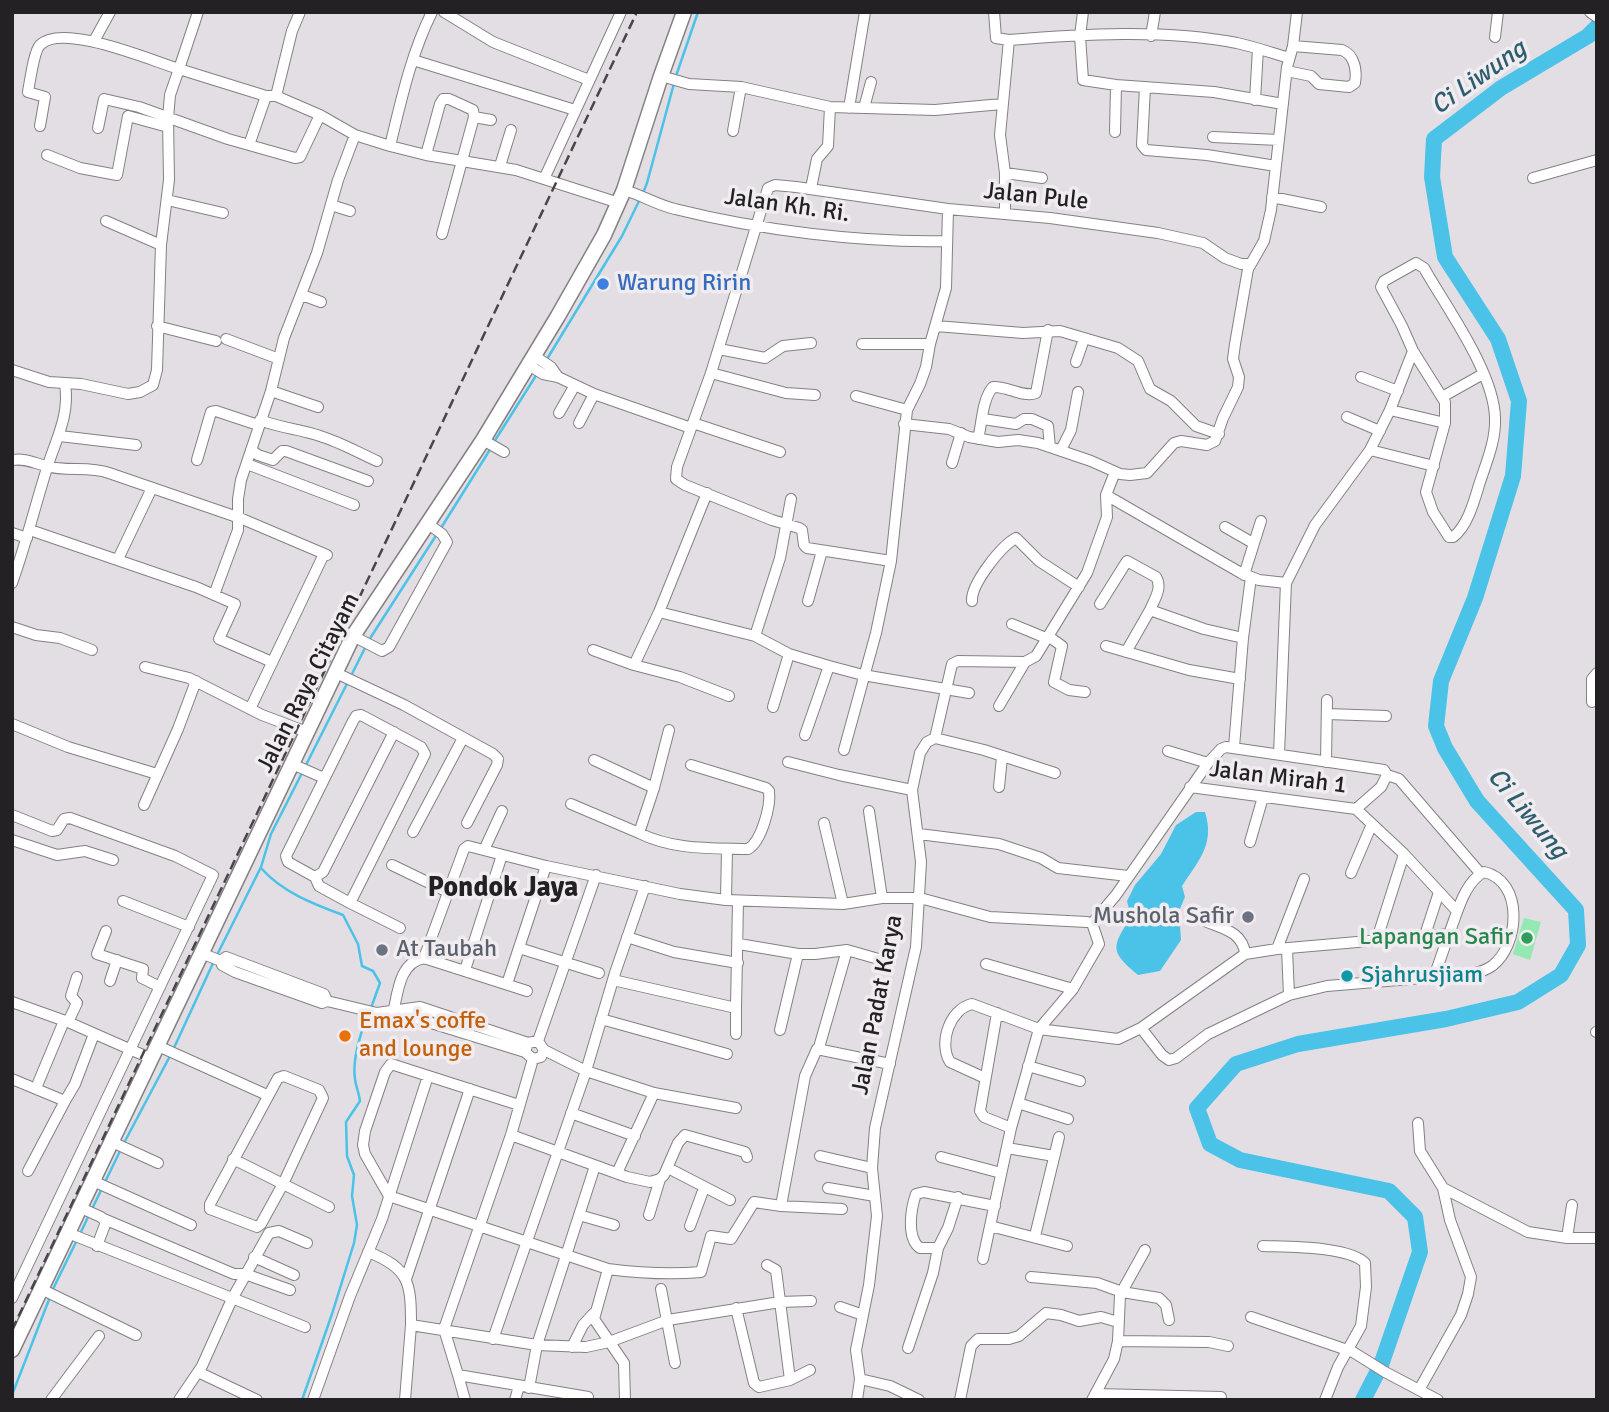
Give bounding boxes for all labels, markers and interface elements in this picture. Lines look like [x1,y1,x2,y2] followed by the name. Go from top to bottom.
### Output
[1425,34,1533,122] water label: Ci Liwung
[982,177,1090,217] street label: Jalan Pule
[723,183,851,229] street label: Jalan Kh. Ri.
[617,270,751,298] place label: Warung Ririn
[595,276,611,292] marker: Warung Ririn
[251,588,367,778] street label: Jalan Raya Citayam
[1208,755,1348,801] street label: Jalan Mirah 1
[1480,762,1574,866] water label: Ci Liwung
[428,872,578,906] district label: Pondok Jaya
[1093,903,1234,931] place label: Mushola Safir
[1240,909,1256,925] marker: Mushola Safir
[846,913,910,1097] street label: Jalan Padat Karya
[1359,924,1513,952] place label: Lapangan Safir
[1519,930,1535,946] marker: Lapangan Safir
[396,936,497,964] place label: At Taubah
[374,942,390,958] marker: At Taubah
[1361,962,1483,990] place label: Sjahrusjiam
[1339,968,1355,984] marker: Sjahrusjiam
[359,1008,486,1064] place label: Emax's coffe and lounge
[337,1028,353,1044] marker: Emax's coffe and lounge

